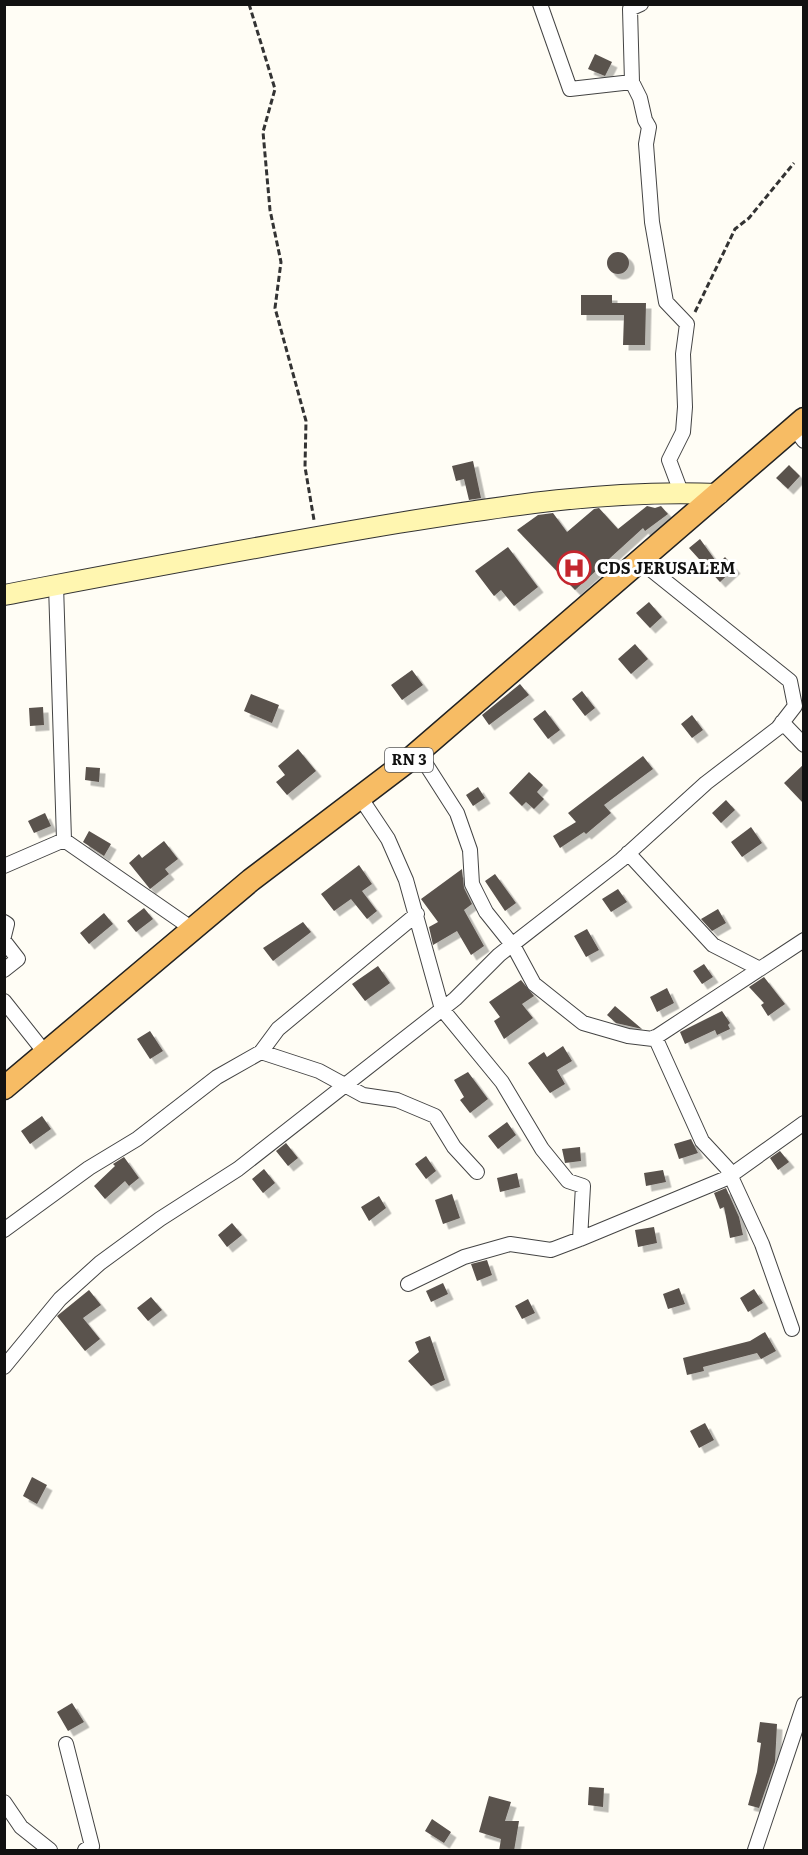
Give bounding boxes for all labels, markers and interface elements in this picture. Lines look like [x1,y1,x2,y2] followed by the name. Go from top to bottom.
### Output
[556,550,592,586] hospital icon: CDS JERUSALEM
[597,555,736,579] place label: CDS JERUSALEM
[385,748,433,772] road number: RN 3

